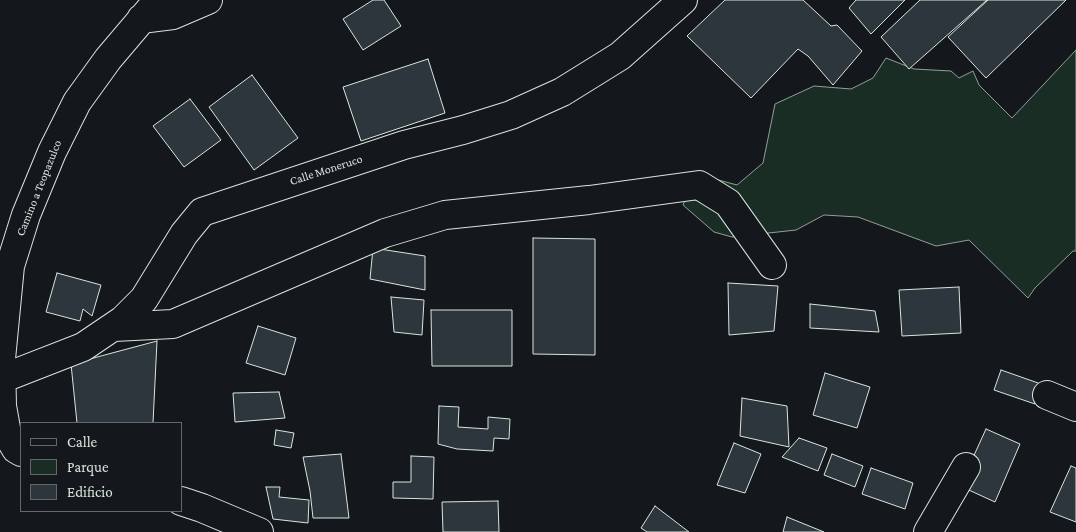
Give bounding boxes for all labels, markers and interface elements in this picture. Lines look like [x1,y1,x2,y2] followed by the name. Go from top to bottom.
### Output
[13,138,65,238] street label: Camino a Teopazulco
[288,151,364,189] street label: Calle Moneruco
[20,422,182,512] legend
[67,434,97,450] text: Calle
[67,459,108,475] text: Parque
[67,484,113,500] text: Edificio

